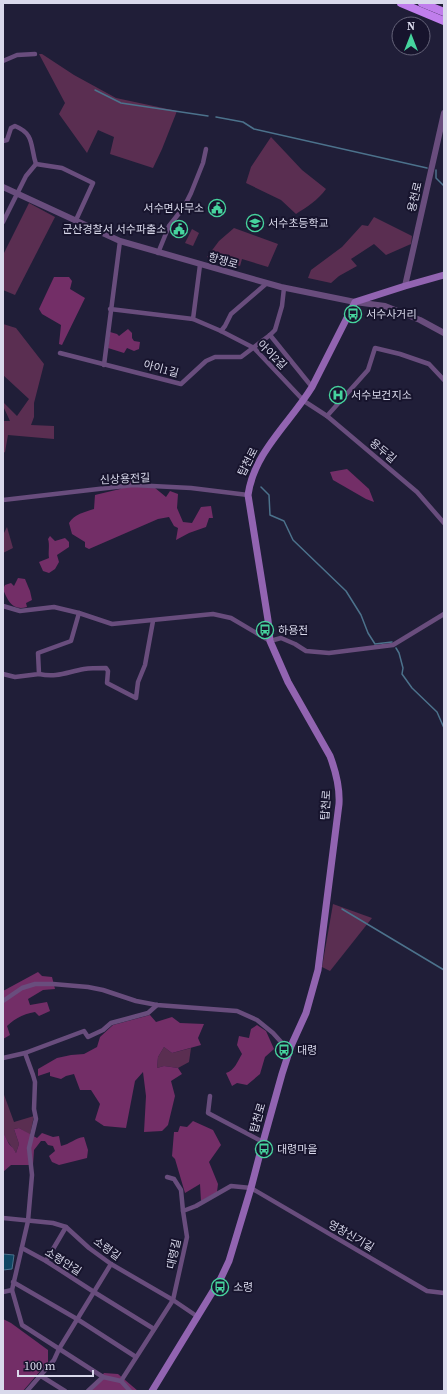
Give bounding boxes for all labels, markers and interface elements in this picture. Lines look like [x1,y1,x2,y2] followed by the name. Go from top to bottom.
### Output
[391,16,431,56] north arrow
[407,19,415,34] text: N
[404,181,426,213] street label: 용천로
[207,198,227,218] public building icon: 서수면사무소
[143,201,204,216] place label: 서수면사무소
[245,213,265,233] school or university icon: 서수초등학교
[268,216,329,231] place label: 서수초등학교
[169,219,189,239] public building icon: 군산경찰서 서수파출소
[62,222,166,237] place label: 군산경찰서 서수파출소
[206,250,240,272] street label: 항쟁로
[343,304,363,324] bus stop icon: 서수사거리
[366,307,417,322] place label: 서수사거리
[254,337,290,373] street label: 아이2길
[142,357,180,381] street label: 아이1길
[328,385,348,405] hospital icon: 서수보건지소
[351,388,412,403] place label: 서수보건지소
[367,435,399,467] street label: 용두길
[234,445,262,479] street label: 탑천로
[99,470,151,488] street label: 신상용전길
[255,620,275,640] bus stop icon: 하용전
[278,623,308,638] place label: 하용전
[317,789,335,821] street label: 탑천로
[274,1040,294,1060] bus stop icon: 대령
[297,1043,317,1058] place label: 대령
[247,1101,269,1135] street label: 탑천로
[254,1139,274,1159] bus stop icon: 대령마을
[277,1142,317,1157] place label: 대령마을
[325,1217,377,1255] street label: 영창신기길
[90,1234,124,1264] street label: 소령길
[164,1238,184,1270] street label: 대령길
[42,1245,84,1279] street label: 소령안길
[210,1277,230,1297] bus stop icon: 소령
[233,1280,253,1295] place label: 소령
[18,1352,93,1378] scale bar
[24,1358,56,1374] text: 100 m

